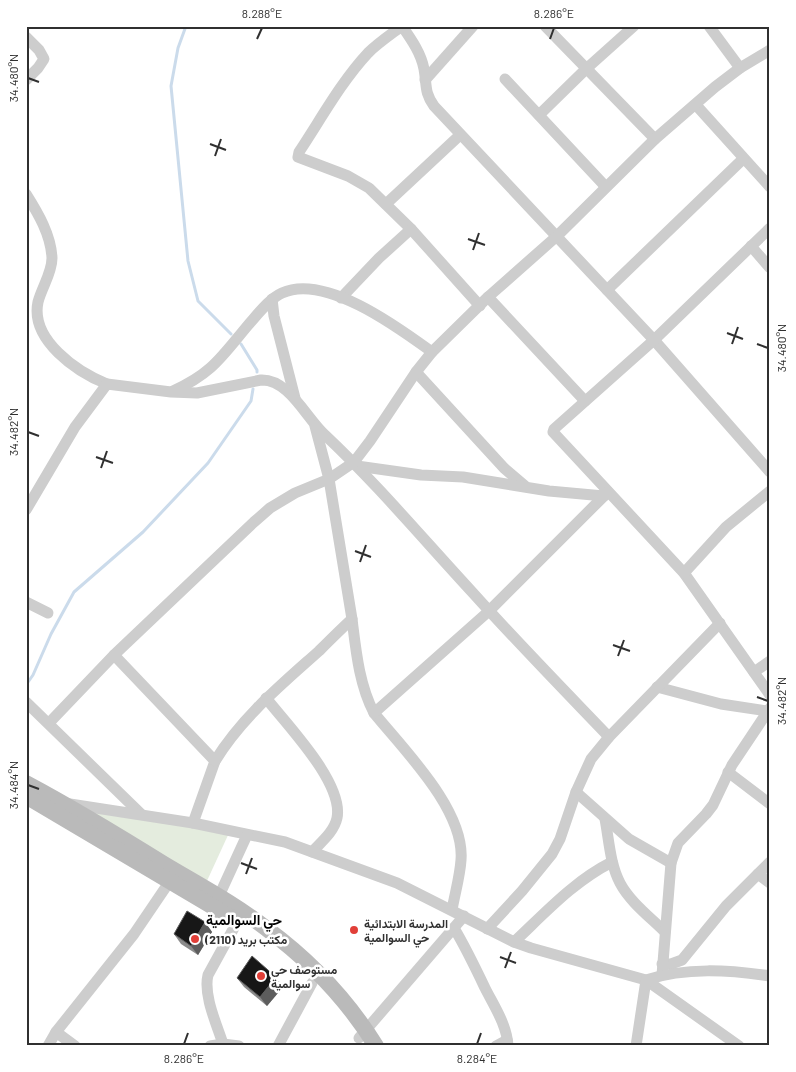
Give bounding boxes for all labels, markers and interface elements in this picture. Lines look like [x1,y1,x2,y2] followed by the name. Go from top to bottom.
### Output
[242,6,282,20] text: 8.288°E
[534,6,574,20] text: 8.286°E
[6,54,20,102] text: 34.480°N
[774,324,788,372] text: 34.480°N
[6,408,20,456] text: 34.482°N
[774,677,788,725] text: 34.482°N
[6,761,20,809] text: 34.484°N
[206,911,282,932] district label: حي السوالمية
[364,916,448,948] place label: المدرسة الابتدائية حي السوالمية
[348,924,360,936] marker: المدرسة الابتدائية حي السوالمية
[204,932,288,948] place label: مكتب بريد (2110)
[189,933,201,945] marker: مكتب بريد (2110)
[271,962,338,992] place label: مستوصف حي سوالمية
[255,970,267,982] marker: مستوصف حي سوالمية
[164,1051,204,1065] text: 8.286°E
[457,1051,497,1065] text: 8.284°E

